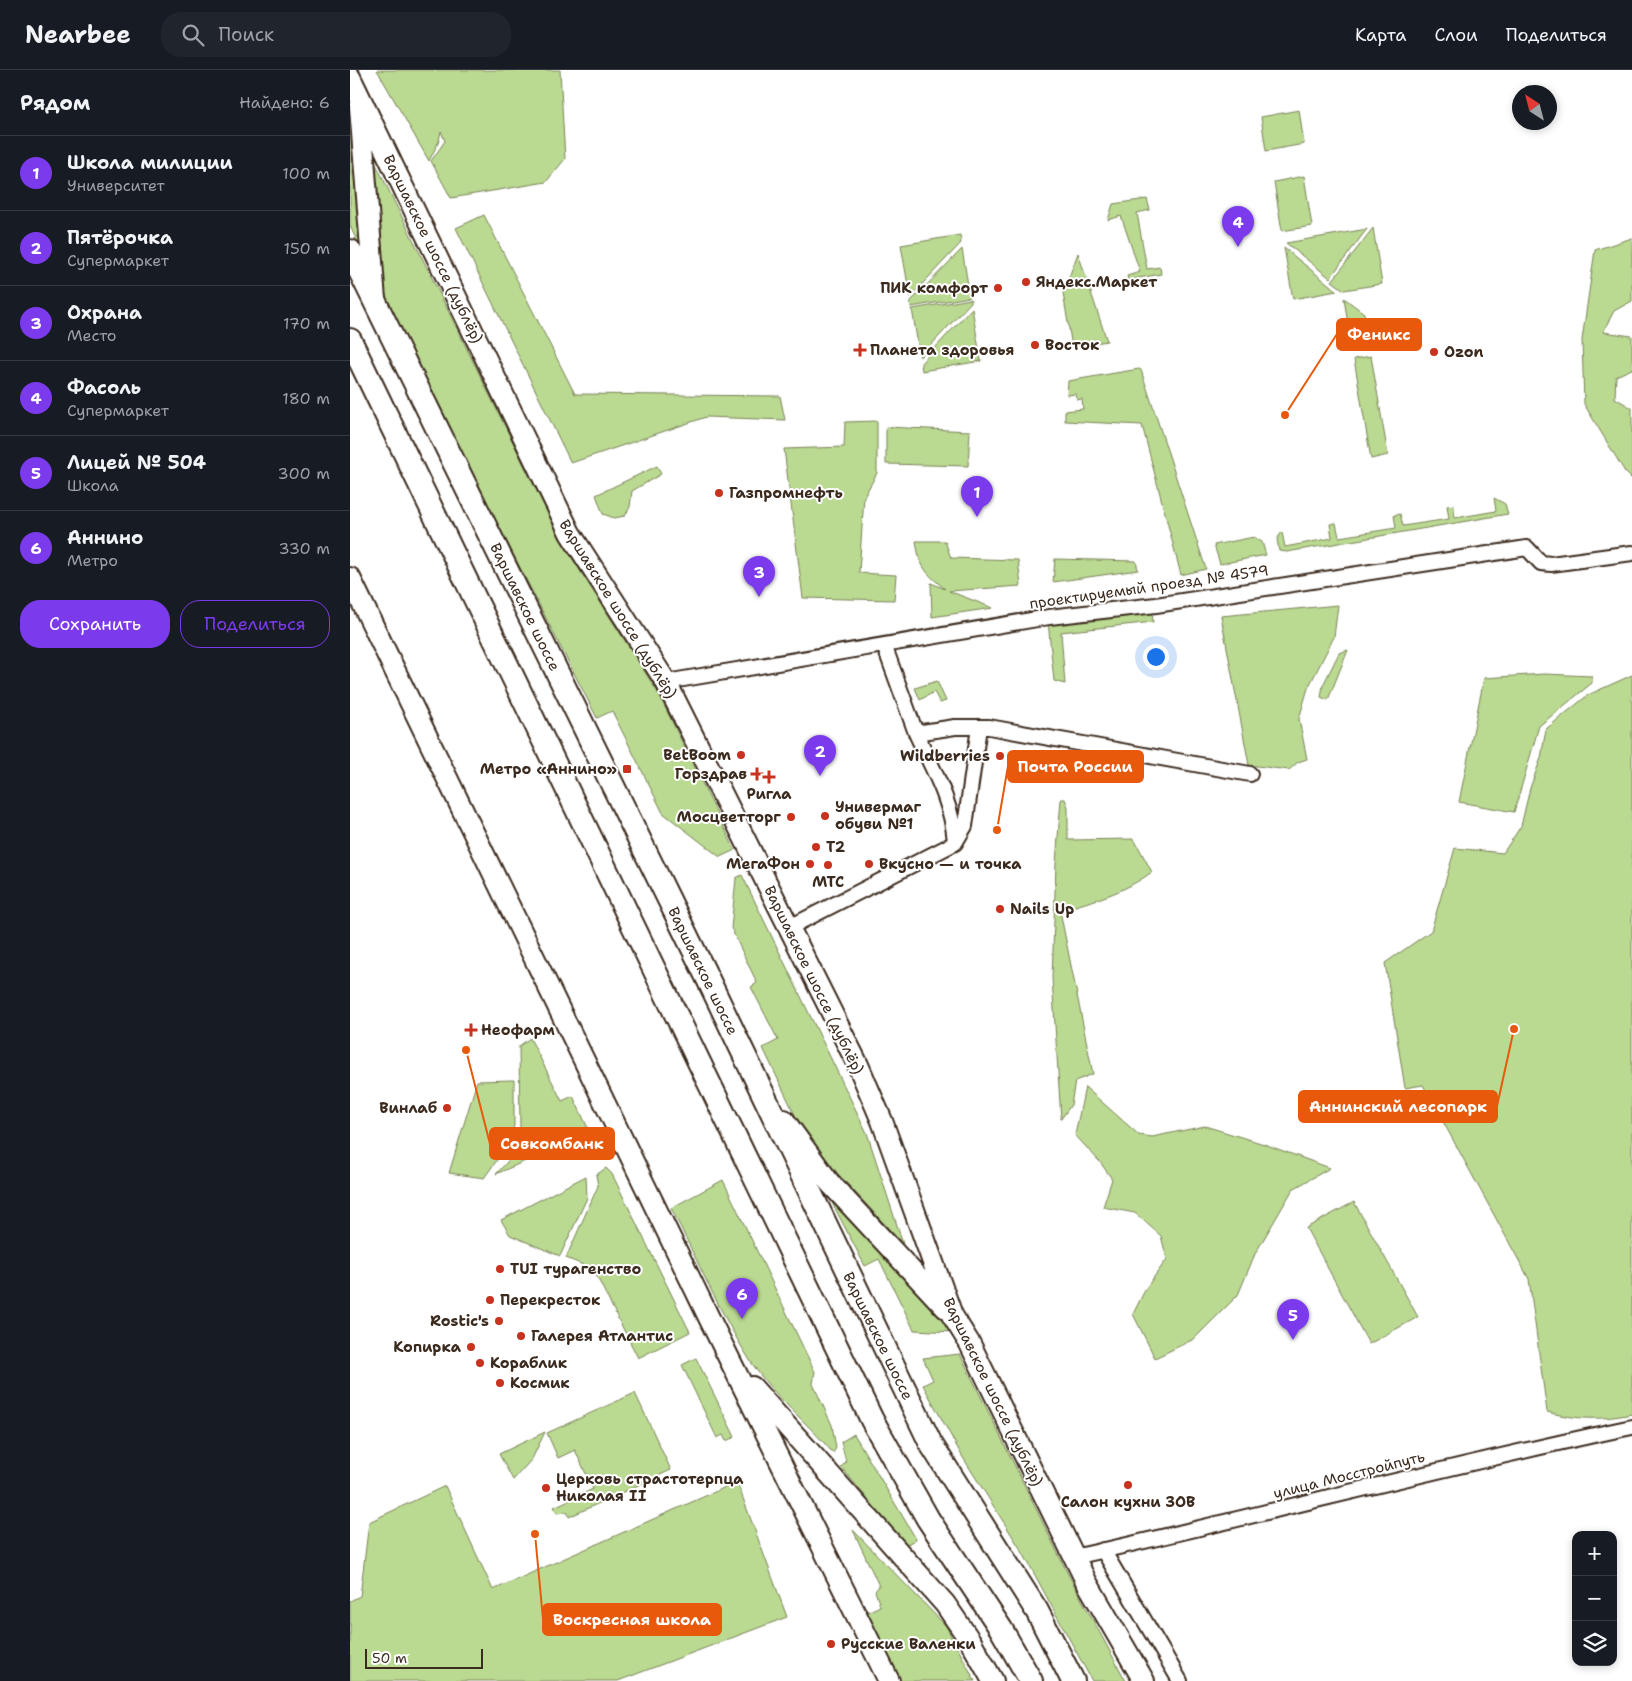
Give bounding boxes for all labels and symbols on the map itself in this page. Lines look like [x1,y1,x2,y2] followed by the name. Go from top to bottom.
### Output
[1512,85,1557,130] north arrow
[379,151,487,347] street label: Варшавское шоссе (дублёр)
[1222,206,1254,247] pin: 4
[1036,272,1157,292] place label: Яндекс.Маркет
[1020,276,1032,288] marker: Яндекс.Маркет
[880,278,988,298] place label: ПИК комфорт
[992,282,1004,294] marker: ПИК комфорт
[1337,319,1421,350] callout: Феникс
[1347,324,1411,345] text: Феникс
[1045,335,1100,355] place label: Восток
[1029,339,1041,351] marker: Восток
[870,340,1014,360] place label: Планета здоровья
[1444,342,1484,362] place label: Ozon
[854,344,866,356] marker: Планета здоровья
[1428,346,1440,358] marker: Ozon
[961,476,993,517] pin: 1
[729,483,843,503] place label: Газпромнефть
[713,487,725,499] marker: Газпромнефть
[555,516,681,702] street label: Варшавское шоссе (дублёр)
[485,540,565,674] street label: Варшавское шоссе
[743,556,775,597] pin: 3
[1028,560,1270,614] street label: проектируемый проезд № 4579
[1143,644,1169,670] your location
[804,735,836,776] pin: 2
[663,745,731,765] place label: BetBoom
[900,746,990,766] place label: Wildberries
[735,749,747,761] marker: BetBoom
[994,750,1006,762] marker: Wildberries
[1008,751,1143,782] callout: Почта России
[1018,756,1133,777] text: Почта России
[480,759,617,779] place label: Метро «Аннино»
[621,763,633,775] marker: Метро «Аннино»
[675,764,747,784] place label: Горздрав
[751,768,763,780] marker: Горздрав
[763,771,775,783] marker: Ригла
[746,784,792,804] place label: Ригла
[835,797,922,834] place label: Универмаг обуви №1
[677,807,781,827] place label: Мосцветторг
[819,810,831,822] marker: Универмаг обуви №1
[785,811,797,823] marker: Мосцветторг
[826,837,846,857] place label: T2
[810,841,822,853] marker: T2
[726,854,800,874] place label: МегаФон
[879,854,1022,874] place label: Вкусно — и точка
[804,858,816,870] marker: МегаФон
[863,858,875,870] marker: Вкусно — и точка
[822,859,834,871] marker: МТС
[812,872,844,892] place label: МТС
[760,882,868,1078] street label: Варшавское шоссе (дублёр)
[1010,899,1074,919] place label: Nails Up
[994,903,1006,915] marker: Nails Up
[663,904,743,1038] street label: Варшавское шоссе
[481,1020,555,1040] place label: Неофарм
[465,1024,477,1036] marker: Неофарм
[1299,1091,1497,1122] callout: Аннинский лесопарк
[1309,1096,1487,1117] text: Аннинский лесопарк
[379,1098,438,1118] place label: Винлаб
[441,1102,453,1114] marker: Винлаб
[490,1128,614,1159] callout: Совкомбанк
[500,1133,604,1154] text: Совкомбанк
[510,1259,642,1279] place label: TUI турагенство
[494,1263,506,1275] marker: TUI турагенство
[838,1269,918,1403] street label: Варшавское шоссе
[726,1278,758,1319] pin: 6
[500,1290,601,1310] place label: Перекресток
[484,1294,496,1306] marker: Перекресток
[939,1294,1047,1490] street label: Варшавское шоссе (дублёр)
[1277,1299,1309,1340] pin: 5
[430,1311,489,1331] place label: Rostic's
[493,1315,505,1327] marker: Rostic's
[531,1326,673,1346] place label: Галерея Атлантис
[515,1330,527,1342] marker: Галерея Атлантис
[393,1337,462,1357] place label: Копирка
[465,1341,477,1353] marker: Копирка
[490,1353,568,1373] place label: Кораблик
[474,1357,486,1369] marker: Кораблик
[510,1373,570,1393] place label: Космик
[494,1377,506,1389] marker: Космик
[1271,1446,1427,1504] street label: улица Мосстройпуть
[556,1469,744,1506] place label: Церковь страстотерпца Николая II
[1122,1479,1134,1491] marker: Салон кухни ЗОВ
[540,1482,552,1494] marker: Церковь страстотерпца Николая II
[1061,1492,1195,1512] place label: Салон кухни ЗОВ
[543,1604,721,1635] callout: Воскресная школа
[553,1609,711,1630] text: Воскресная школа
[841,1634,976,1654] place label: Русские Валенки
[825,1638,837,1650] marker: Русские Валенки
[365,1646,482,1669] scale bar

